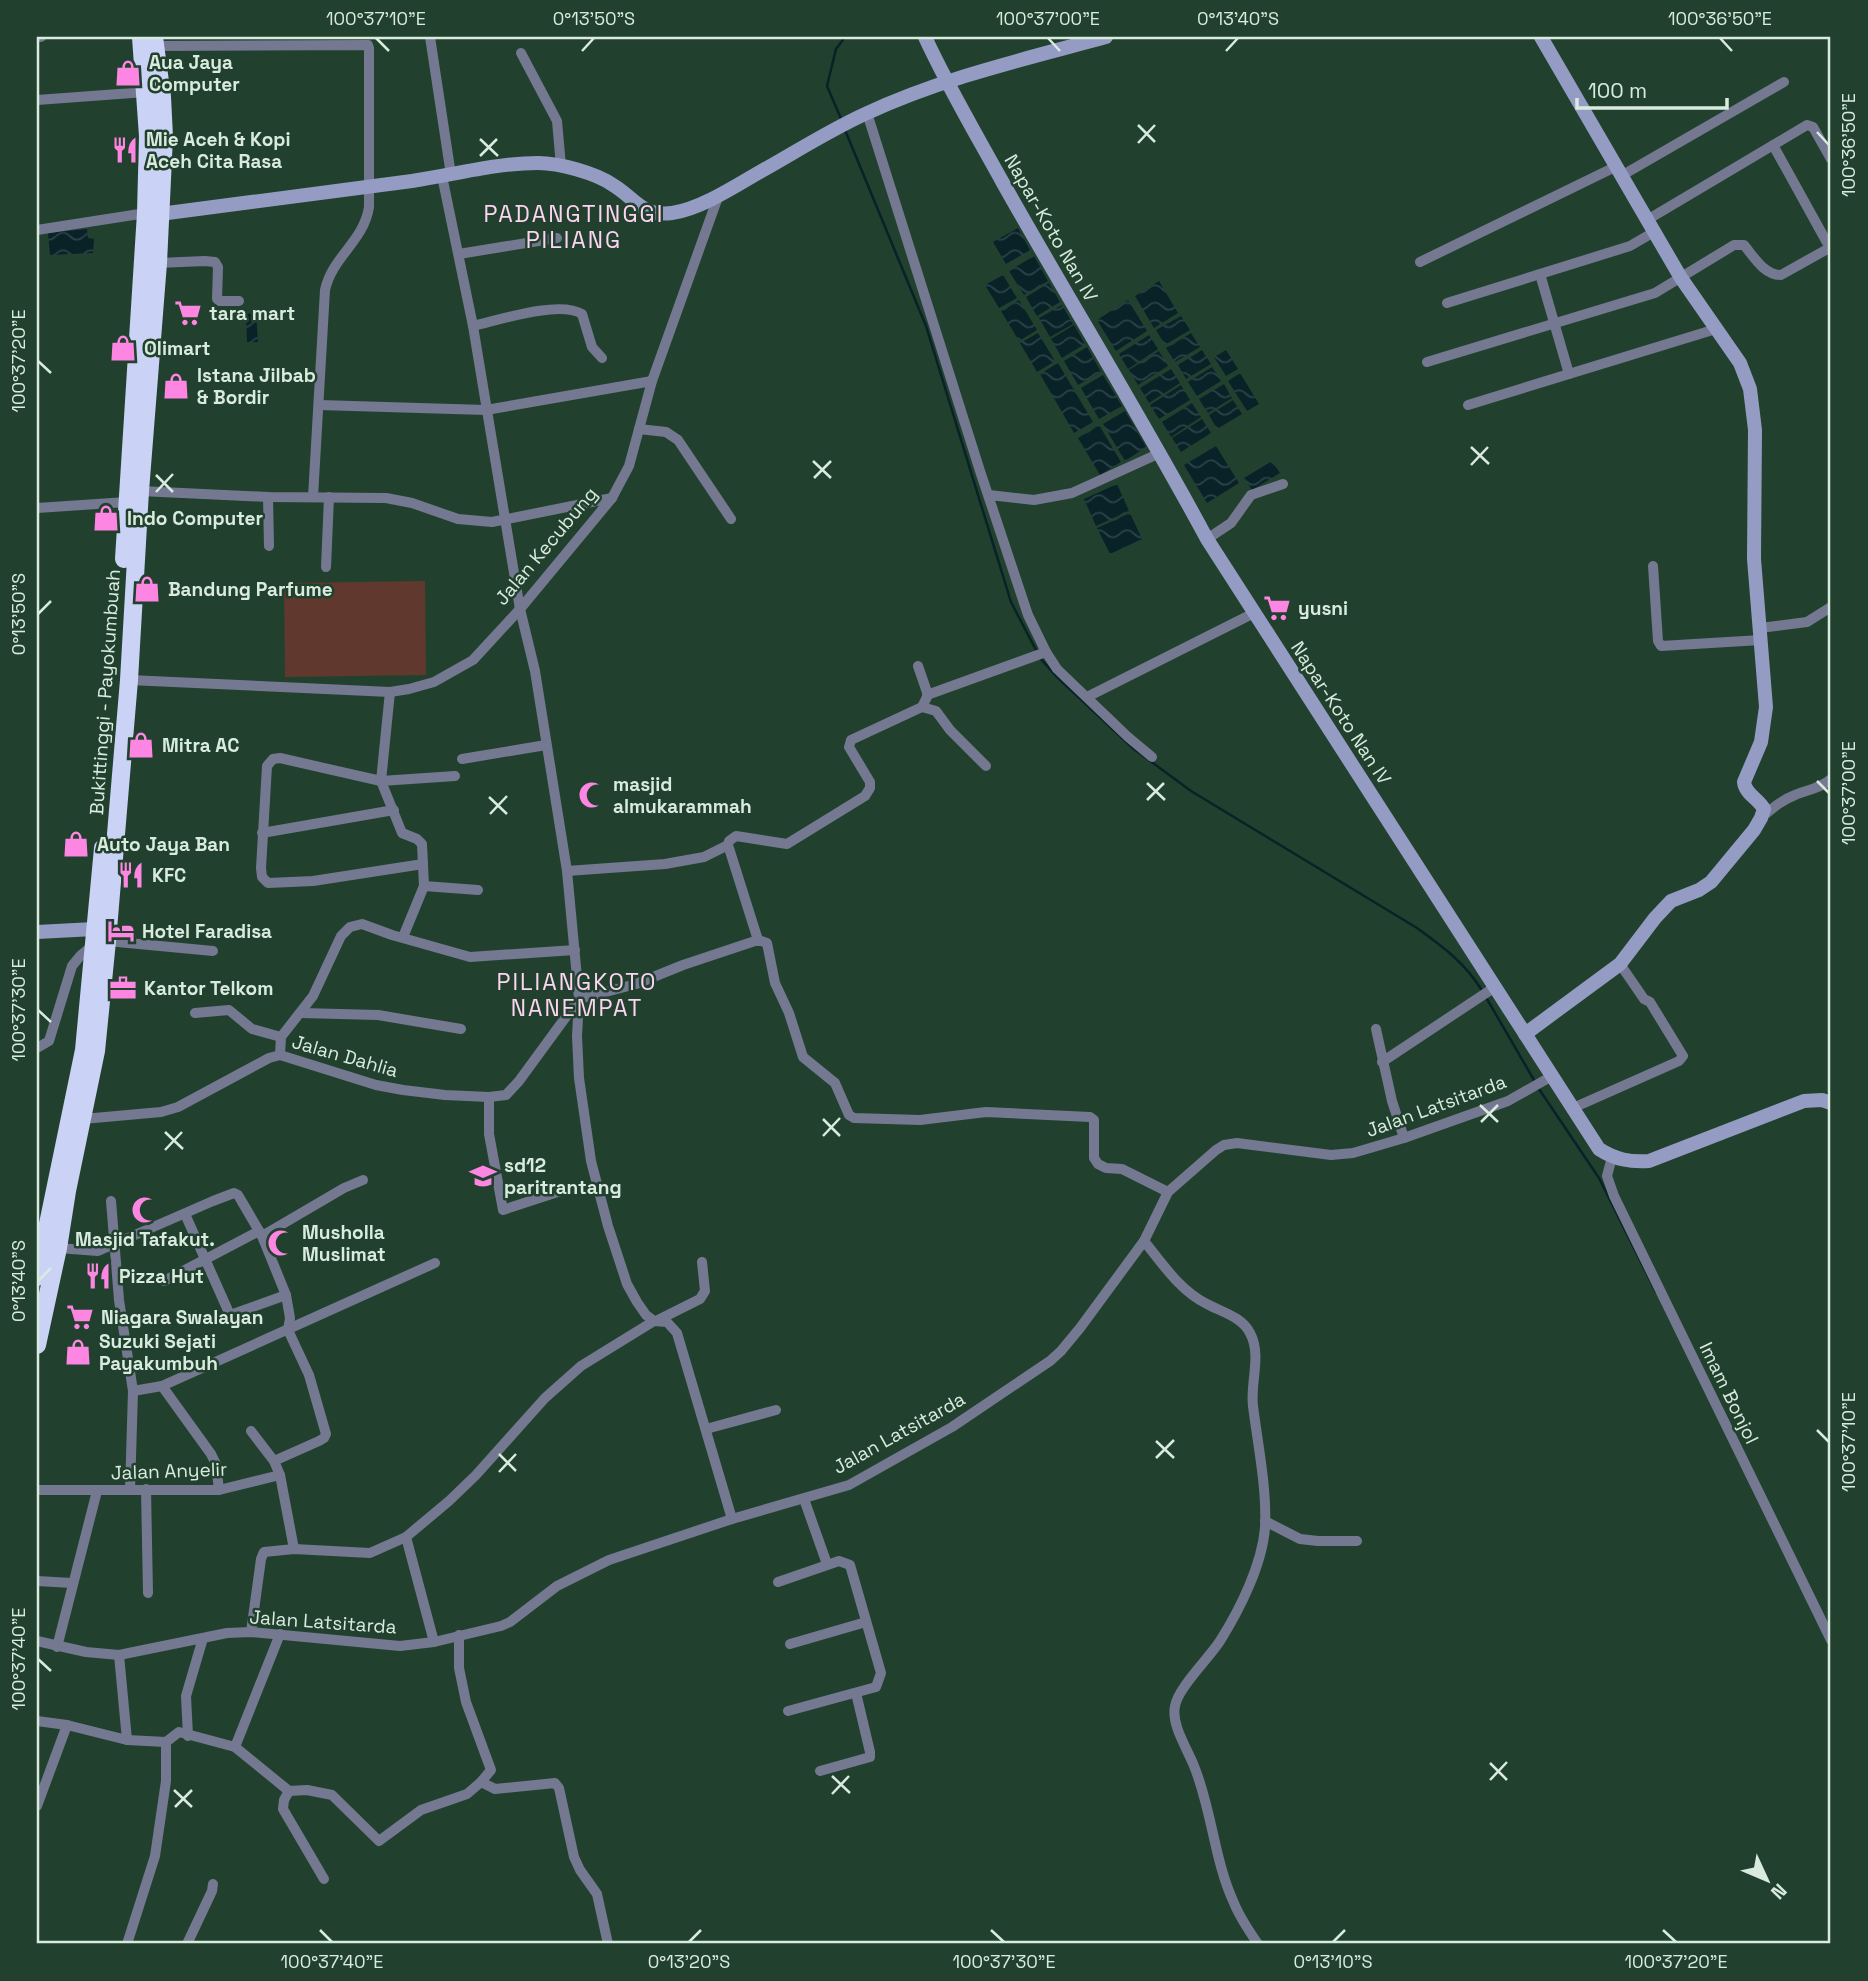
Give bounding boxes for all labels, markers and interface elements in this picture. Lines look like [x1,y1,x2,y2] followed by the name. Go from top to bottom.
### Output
[326,7,426,30] text: 100°37'10"E
[553,7,635,30] text: 0°13'50"S
[996,7,1100,30] text: 100°37'00"E
[1197,7,1279,30] text: 0°13'40"S
[1668,7,1772,30] text: 100°36'50"E
[149,50,240,97] place label: Aua Jaya Computer
[113,58,143,88] shop icon: Aua Jaya Computer
[1577,66,1728,110] scale bar
[1588,77,1647,104] text: 100 m
[1837,93,1860,197] text: 100°36'50"E
[146,127,291,174] place label: Mie Aceh & Kopi Aceh Cita Rasa
[110,135,140,165] restaurant icon: Mie Aceh & Kopi Aceh Cita Rasa
[999,150,1103,306] street label: Napar-Koto Nan IV
[484,199,664,255] district label: PADANGTINGGI PILIANG
[173,298,203,328] supermarket icon: tara mart
[209,301,295,326] place label: tara mart
[7,309,30,413] text: 100°37'20"E
[108,333,138,363] shop icon: Olimart
[144,336,210,361] place label: Olimart
[197,363,316,410] place label: Istana Jilbab & Bordir
[161,371,191,401] shop icon: Istana Jilbab & Bordir
[489,482,603,610] street label: Jalan Kecubung
[91,503,121,533] shop icon: Indo Computer
[127,506,263,531] place label: Indo Computer
[84,568,126,816] street label: Bukittinggi - Payokumbuah
[7,573,30,655] text: 0°13'50"S
[132,574,162,604] shop icon: Bandung Parfume
[168,577,333,602] place label: Bandung Parfume
[1262,593,1292,623] supermarket icon: yusni
[1298,596,1348,621] place label: yusni
[1285,637,1397,790] street label: Napar-Koto Nan IV
[126,730,156,760] shop icon: Mitra AC
[162,733,240,758] place label: Mitra AC
[1837,741,1860,845] text: 100°37'00"E
[613,772,752,819] place label: masjid almukarammah
[577,780,607,810] mosque icon: masjid almukarammah
[61,829,91,859] shop icon: Auto Jaya Ban
[97,832,230,857] place label: Auto Jaya Ban
[116,860,146,890] restaurant icon: KFC
[152,863,186,888] place label: KFC
[106,916,136,946] hotel icon: Hotel Faradisa
[142,919,272,944] place label: Hotel Faradisa
[7,958,30,1062] text: 100°37'30"E
[497,967,657,1023] district label: PILIANGKOTO NANEMPAT
[108,973,138,1003] office icon: Kantor Telkom
[144,976,273,1001] place label: Kantor Telkom
[289,1029,401,1083] street label: Jalan Dahlia
[1362,1069,1510,1143] street label: Jalan Latsitarda
[504,1153,622,1200] place label: sd12 paritrantang
[468,1161,498,1191] school or university icon: sd12 paritrantang
[130,1195,160,1225] mosque icon: Masjid Tafakut.
[302,1220,386,1267] place label: Musholla Muslimat
[75,1227,215,1252] place label: Masjid Tafakut.
[266,1228,296,1258] mosque icon: Musholla Muslimat
[7,1240,30,1322] text: 0°13'40"S
[83,1261,113,1291] restaurant icon: Pizza Hut
[119,1264,204,1289] place label: Pizza Hut
[65,1302,95,1332] supermarket icon: Niagara Swalayan
[101,1305,263,1330] place label: Niagara Swalayan
[99,1329,218,1376] place label: Suzuki Sejati Payakumbuh
[63,1337,93,1367] shop icon: Suzuki Sejati Payakumbuh
[1694,1338,1764,1448] street label: Imam Bonjol
[828,1386,970,1480] street label: Jalan Latsitarda
[1837,1392,1860,1492] text: 100°37'10"E
[110,1456,228,1486] street label: Jalan Anyelir
[249,1604,398,1640] street label: Jalan Latsitarda
[7,1608,30,1710] text: 100°37'40"E
[1731,1844,1801,1914] north arrow
[1765,1878,1792,1905] text: N
[281,1950,383,1973] text: 100°37'40"E
[648,1950,730,1973] text: 0°13'20"S
[952,1950,1056,1973] text: 100°37'30"E
[1293,1950,1373,1973] text: 0°13'10"S
[1624,1950,1728,1973] text: 100°37'20"E

